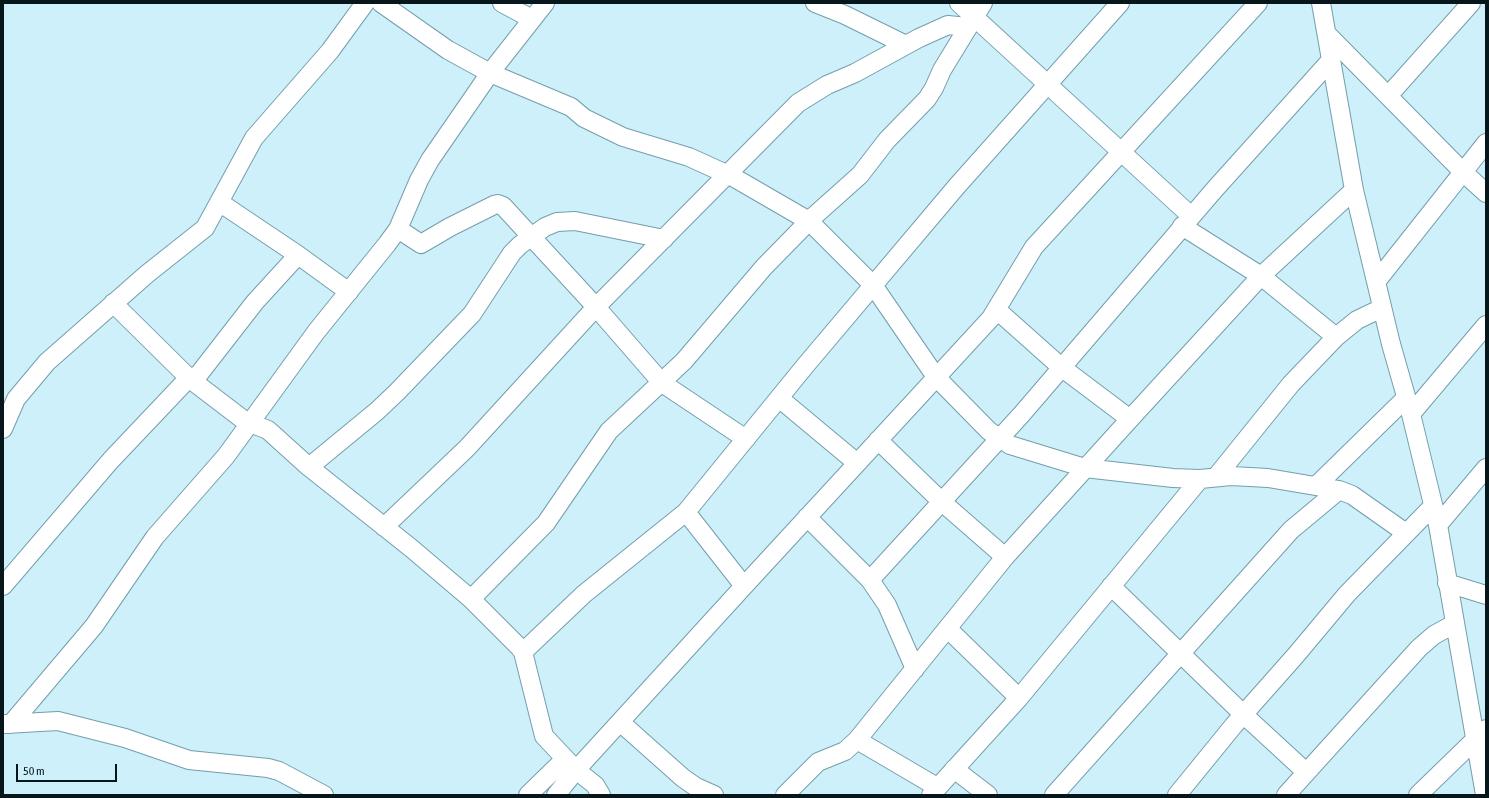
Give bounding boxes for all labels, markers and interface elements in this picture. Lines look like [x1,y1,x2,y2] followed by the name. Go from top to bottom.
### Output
[18,756,119,782] scale bar
[23,764,45,778] text: 50 m

